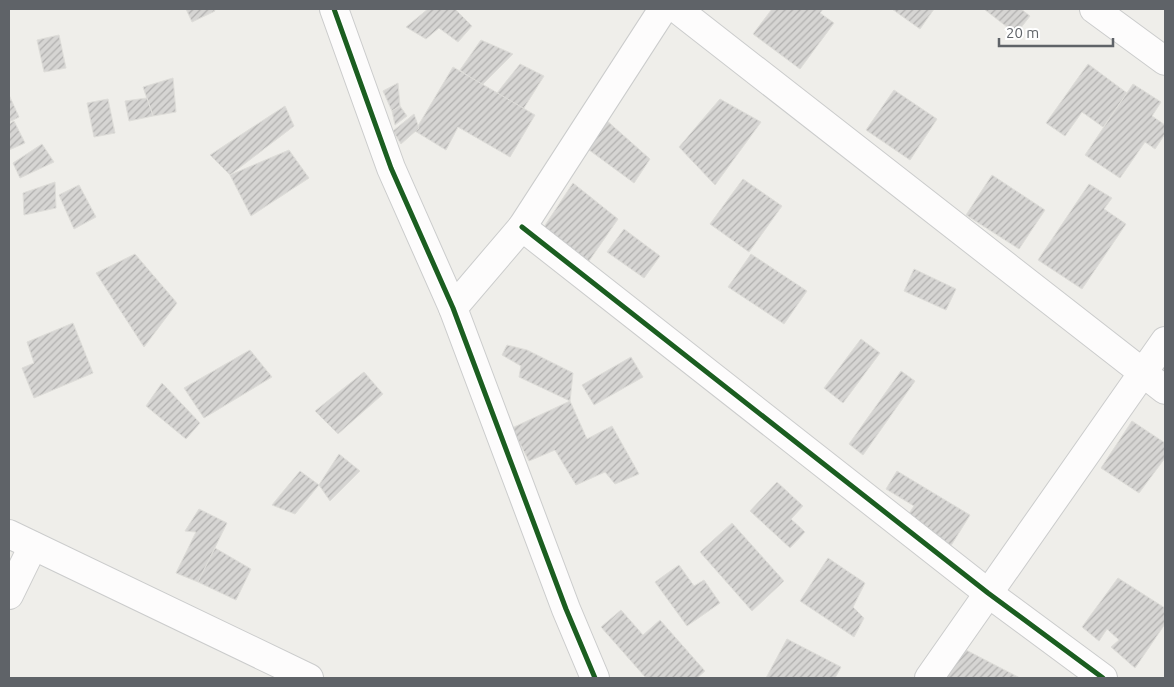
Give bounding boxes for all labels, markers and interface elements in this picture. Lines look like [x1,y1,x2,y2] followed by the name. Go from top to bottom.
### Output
[999,15,1113,47] scale bar
[1006,24,1039,41] text: 20 m

